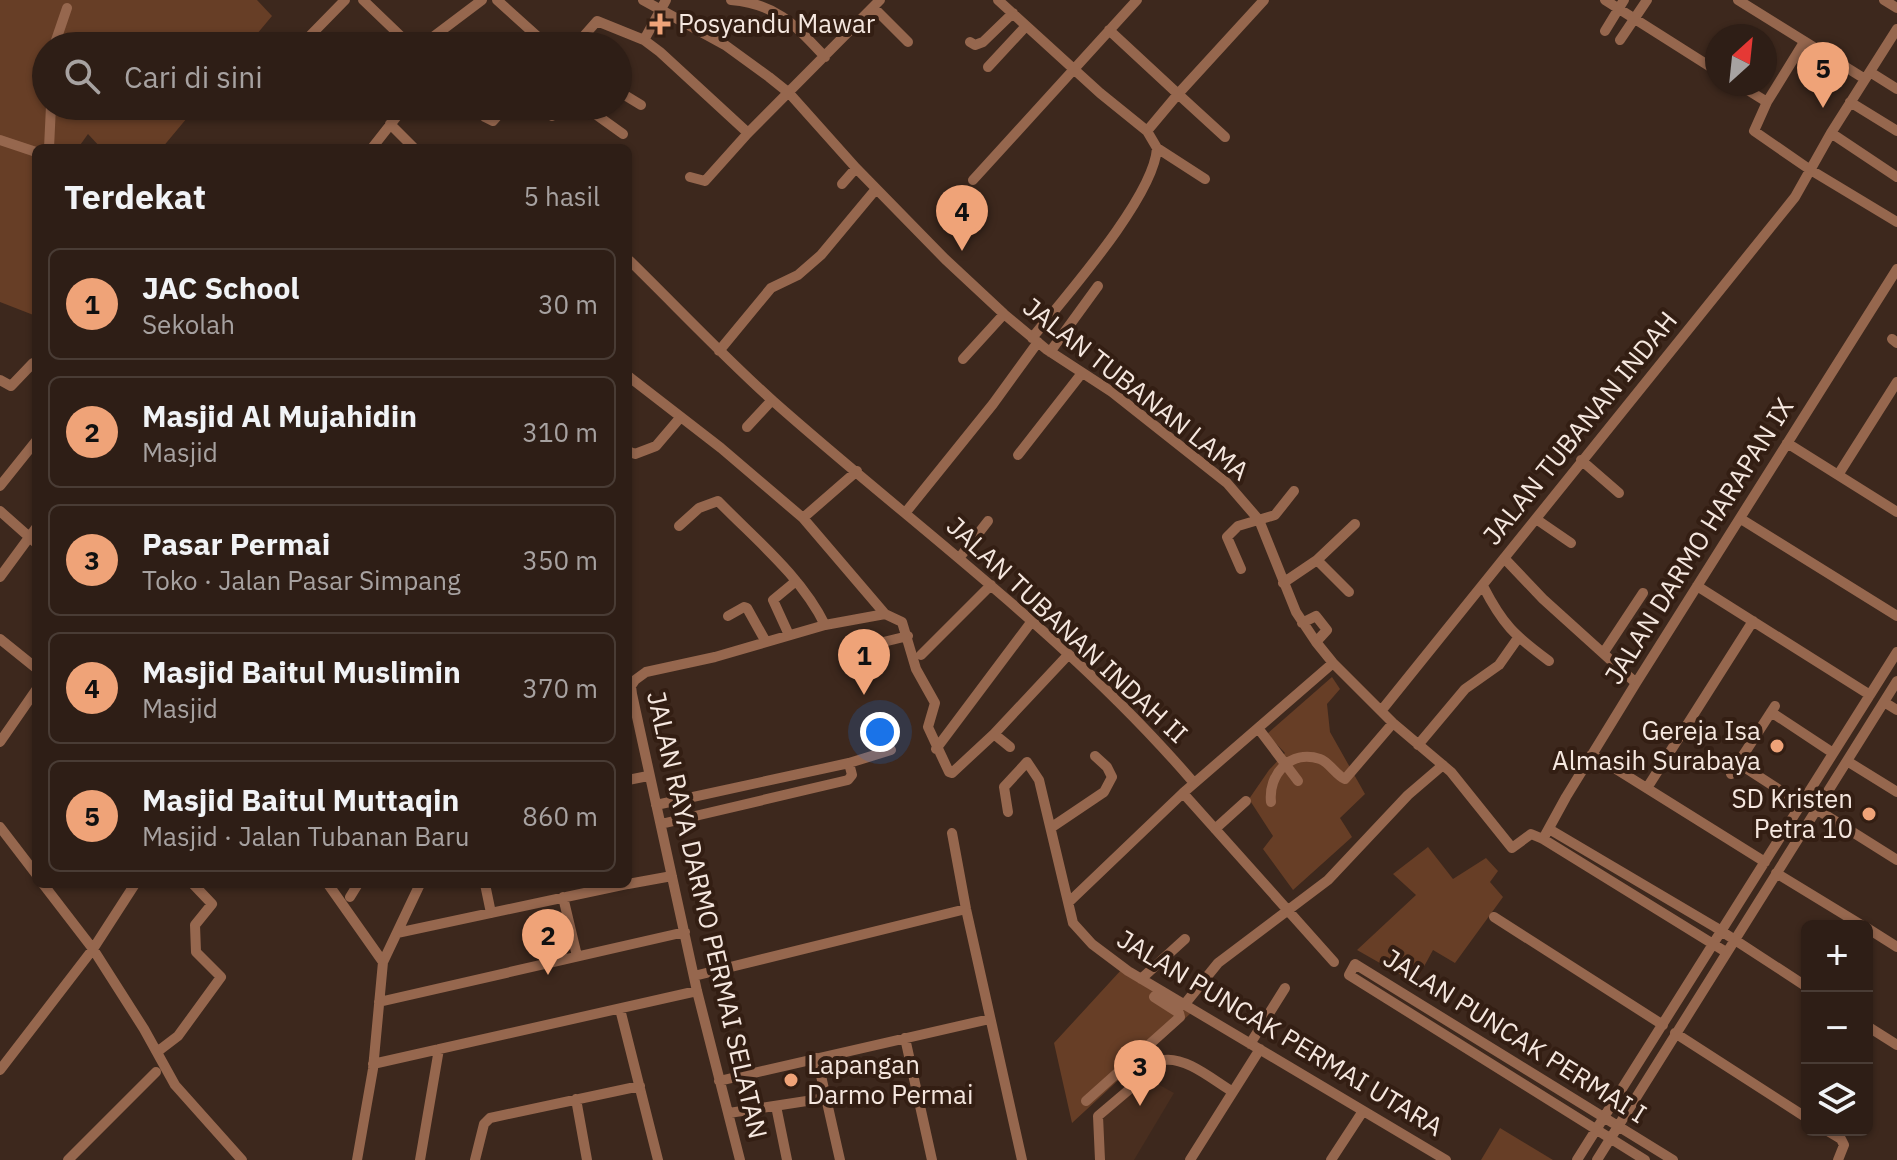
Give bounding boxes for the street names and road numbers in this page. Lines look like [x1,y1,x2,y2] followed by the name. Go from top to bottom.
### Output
[1017,289,1257,487] street label: JALAN TUBANAN LAMA
[1474,304,1684,551] street label: JALAN TUBANAN INDAH
[1596,391,1800,690] street label: JALAN DARMO HARAPAN IX
[940,508,1195,750] street label: JALAN TUBANAN INDAH II
[640,688,776,1142] street label: JALAN RAYA DARMO PERMAI SELATAN
[1111,921,1450,1143] street label: JALAN PUNCAK PERMAI UTARA
[1378,940,1653,1130] street label: JALAN PUNCAK PERMAI I

